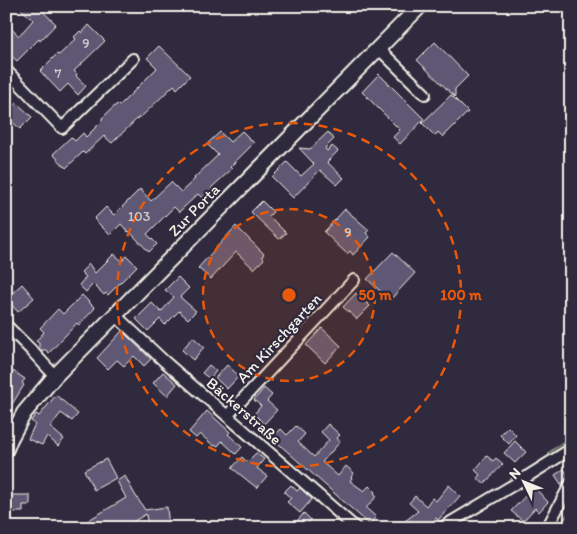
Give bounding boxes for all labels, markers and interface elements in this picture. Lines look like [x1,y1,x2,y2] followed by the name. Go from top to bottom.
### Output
[82,35,90,52] house number: 9
[55,65,62,82] house number: 7
[164,179,224,240] street label: Zur Porta
[128,208,151,225] house number: 103
[344,224,352,241] house number: 9
[280,286,298,304] centre of rings
[358,286,392,304] text: 50 m
[440,286,482,304] text: 100 m
[233,289,325,387] street label: Am Kirschgarten
[203,373,286,449] street label: Bäckerstraße
[500,456,550,506] north arrow
[505,464,524,483] text: N

